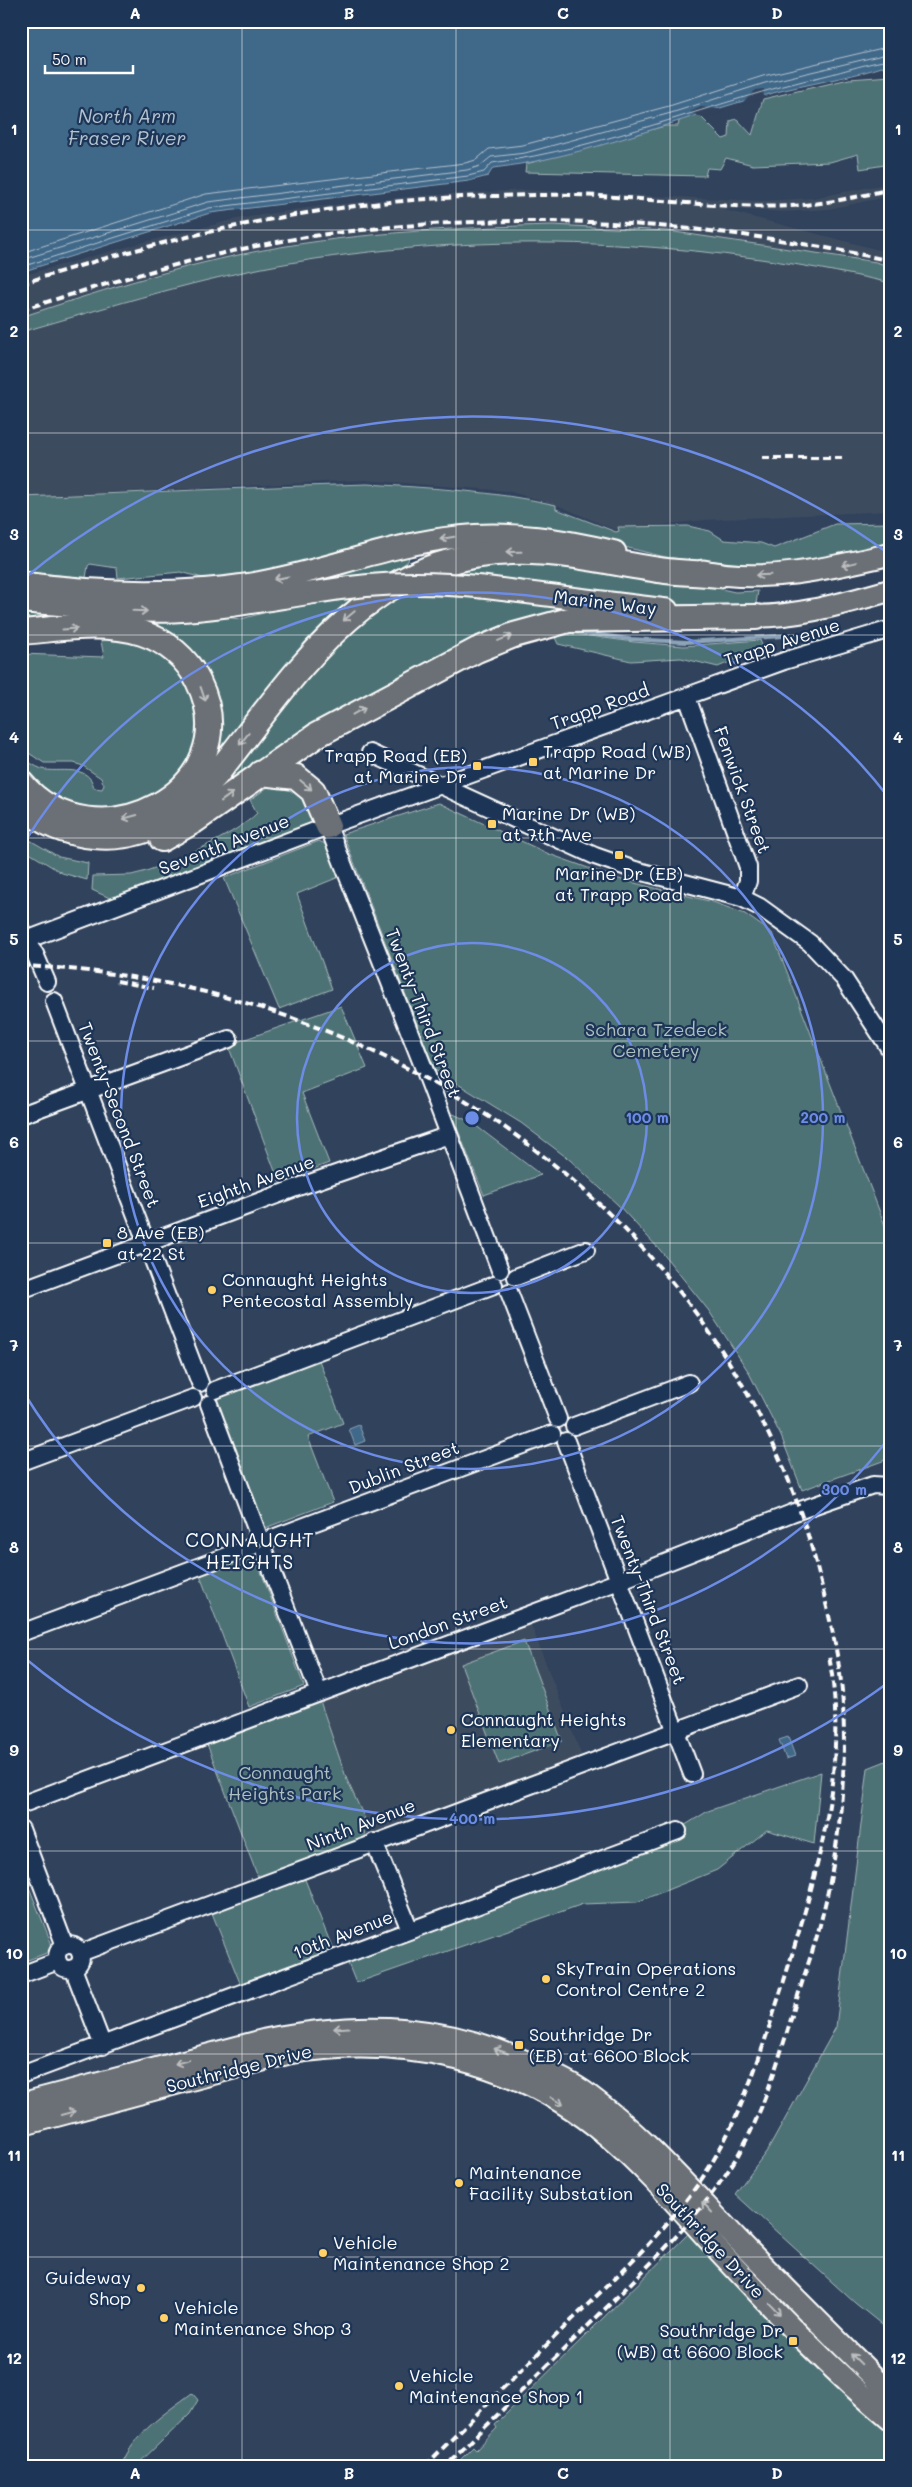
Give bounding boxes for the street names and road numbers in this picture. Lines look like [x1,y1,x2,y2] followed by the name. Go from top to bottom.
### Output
[552,584,658,620] street label: Marine Way
[721,612,843,672] street label: Trapp Avenue
[547,677,652,735] street label: Trapp Road
[709,723,777,857] street label: Fenwick Street
[155,808,292,880] street label: Seventh Avenue
[381,925,467,1101] street label: Twenty-Third Street
[73,1018,166,1211] street label: Twenty-Second Street
[194,1149,317,1213] street label: Eighth Avenue
[345,1435,462,1499] street label: Dublin Street
[606,1512,692,1688] street label: Twenty-Third Street
[385,1589,511,1655] street label: London Street
[303,1792,419,1856] street label: Ninth Avenue
[289,1904,396,1964] street label: 10th Avenue
[163,2038,314,2098] street label: Southridge Drive
[651,2177,771,2303] street label: Southridge Drive

